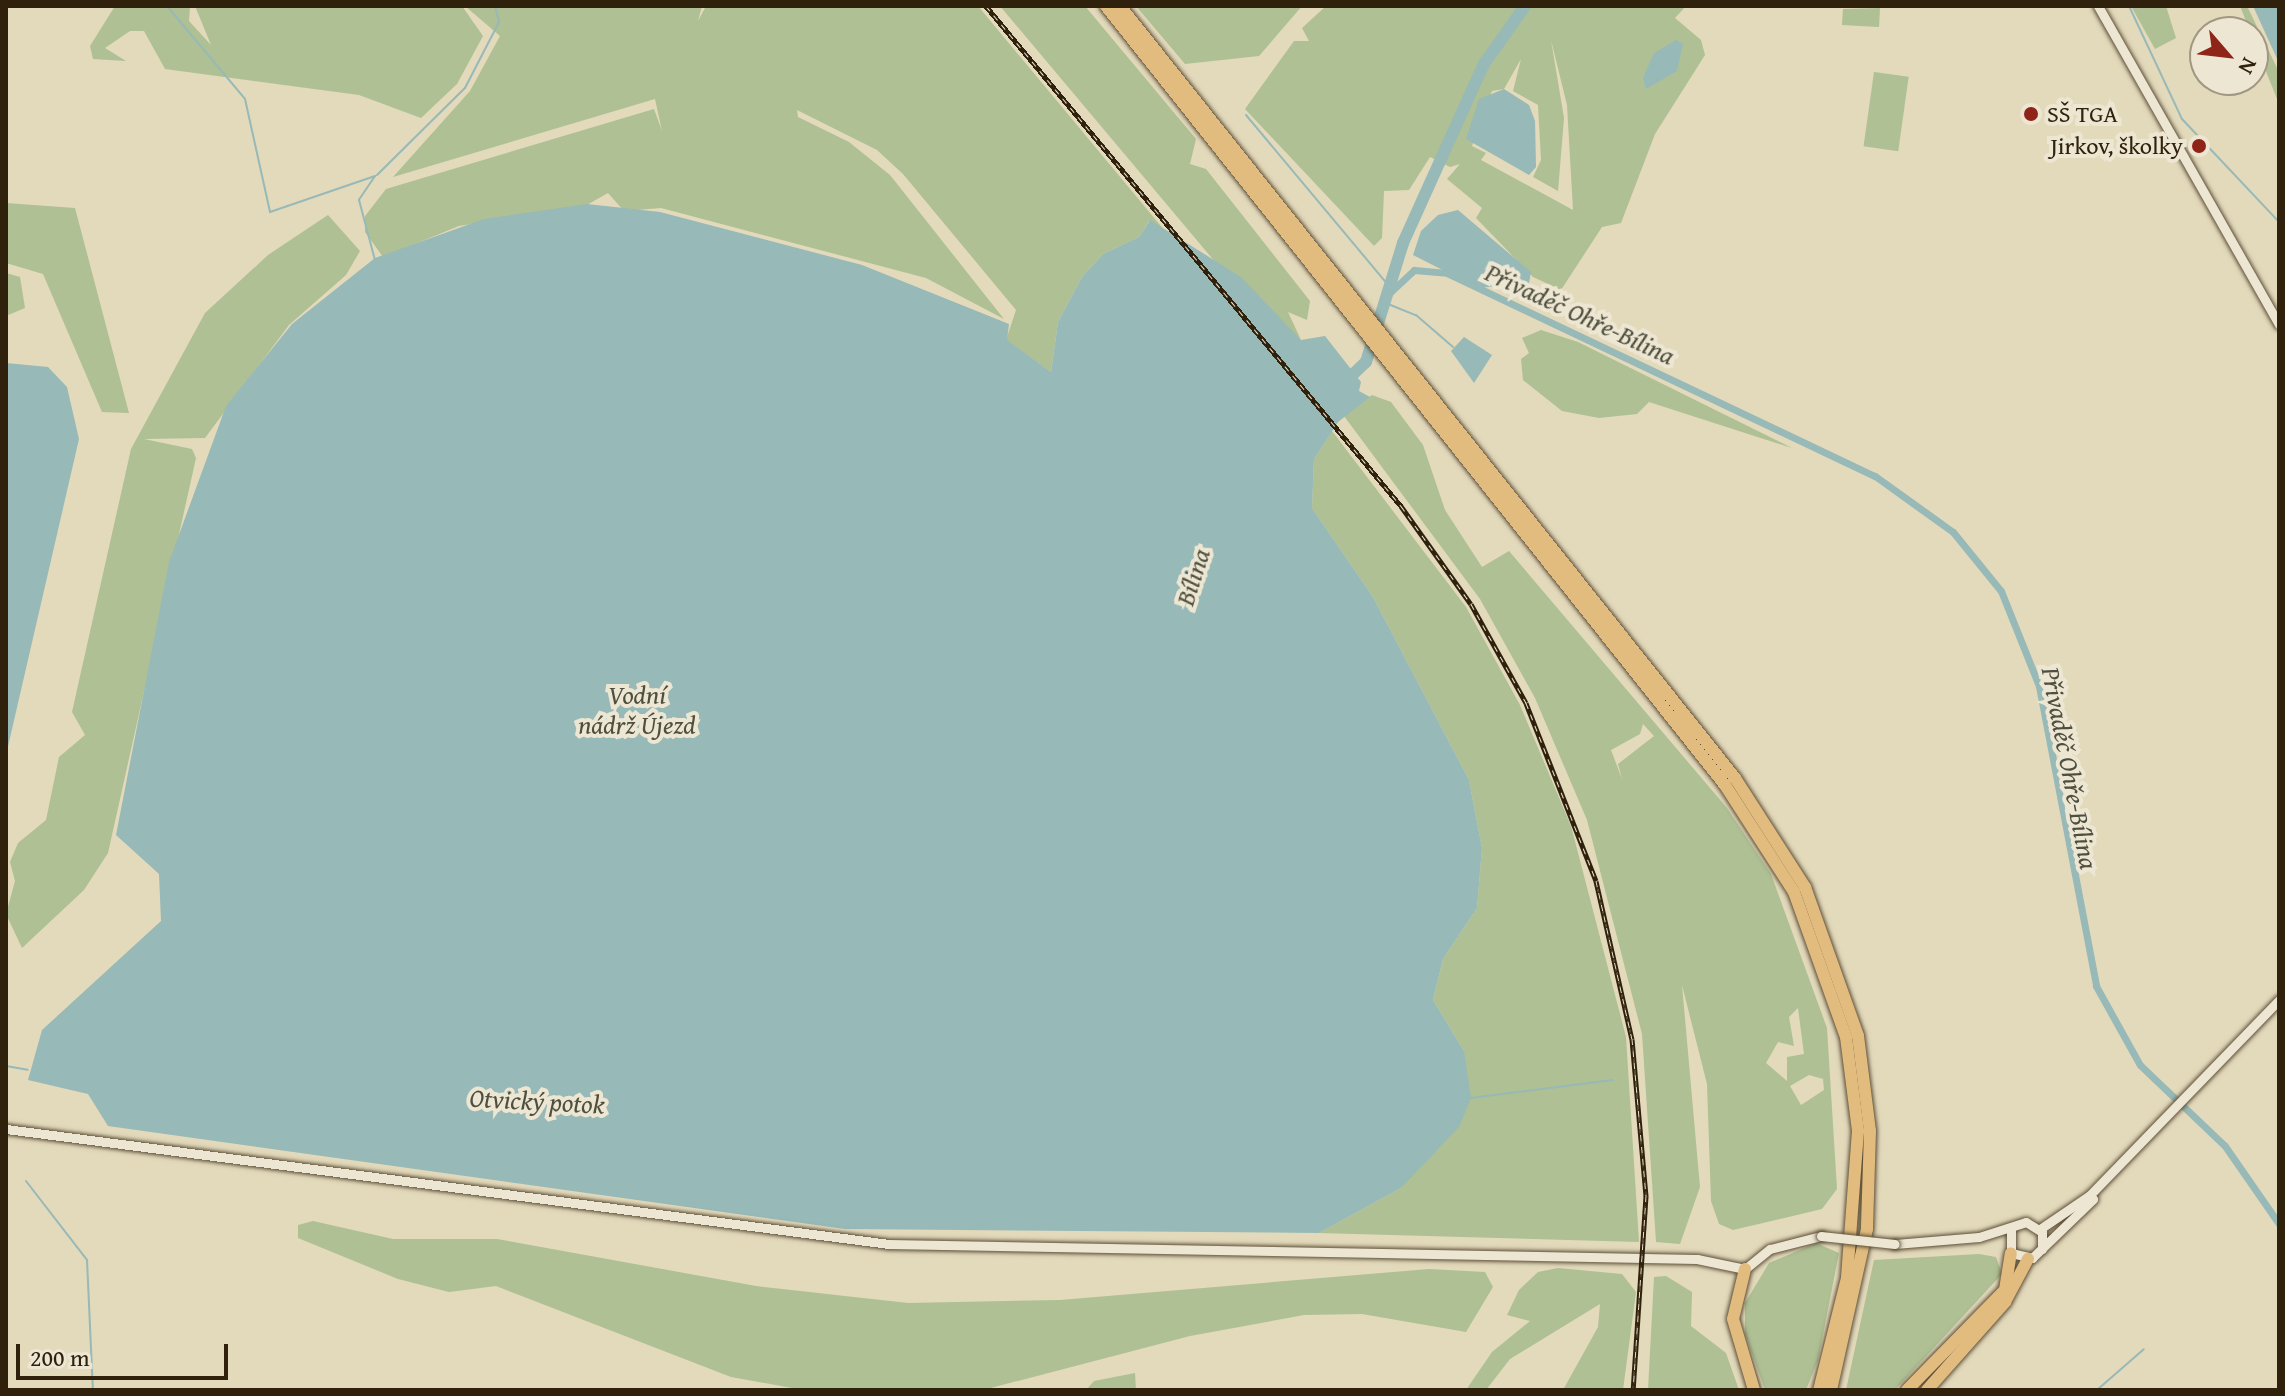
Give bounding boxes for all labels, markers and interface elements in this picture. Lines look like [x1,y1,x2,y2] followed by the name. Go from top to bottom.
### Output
[2189,16,2269,96] north arrow
[2231,52,2266,80] text: N
[2047,100,2118,128] place label: SŠ TGA
[2022,105,2040,123] marker: SŠ TGA
[2050,132,2183,160] place label: Jirkov, školky
[2190,137,2208,155] marker: Jirkov, školky
[1480,256,1680,372] water label: Přivaděč Ohře-Bílina
[1169,545,1217,609] water label: Bílina
[2035,664,2105,872] water label: Přivaděč Ohře-Bílina
[578,679,696,740] water label: Vodní nádrž Újezd
[469,1082,605,1120] water label: Otvický potok
[20,1328,232,1378] scale bar
[30,1340,90,1375] text: 200 m

